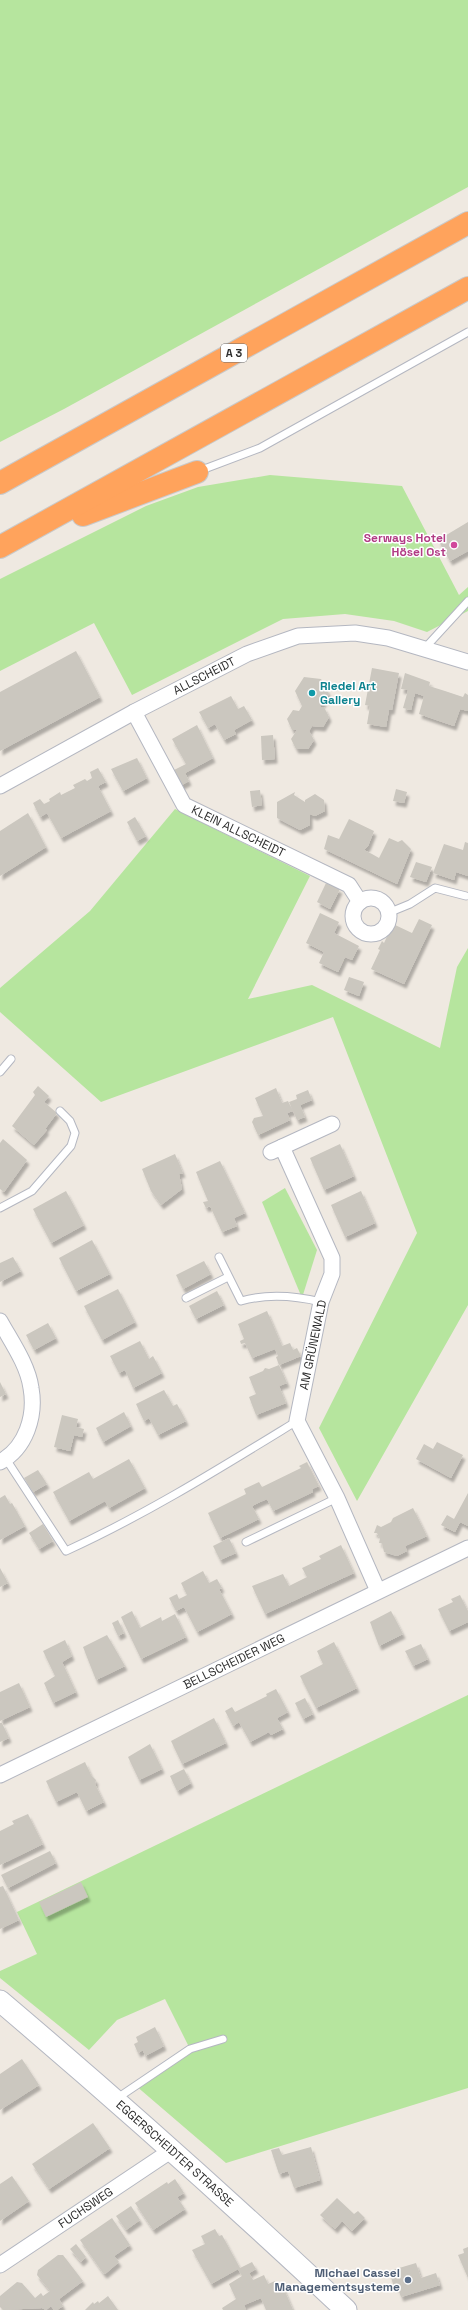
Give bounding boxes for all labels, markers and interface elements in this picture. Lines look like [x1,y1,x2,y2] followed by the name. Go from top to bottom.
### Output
[221,344,247,362] road number: A 3
[364,530,446,560] place label: Serways Hotel Hösel Ost
[449,540,459,550] marker: Serways Hotel Hösel Ost
[170,653,238,699] street label: ALLSCHEIDT
[320,678,376,708] place label: Riedel Art Gallery
[307,688,317,698] marker: Riedel Art Gallery
[189,802,288,861] street label: KLEIN ALLSCHEIDT
[296,1299,330,1391] street label: AM GRÜNEWALD
[181,1630,287,1693] street label: BELLSCHEIDER WEG
[113,2097,237,2210] street label: EGGERSCHEIDTER STRASSE
[55,2184,116,2232] street label: FUCHSWEG
[275,2265,400,2295] place label: Michael Cassel Managementsysteme
[403,2275,413,2285] marker: Michael Cassel Managementsysteme

